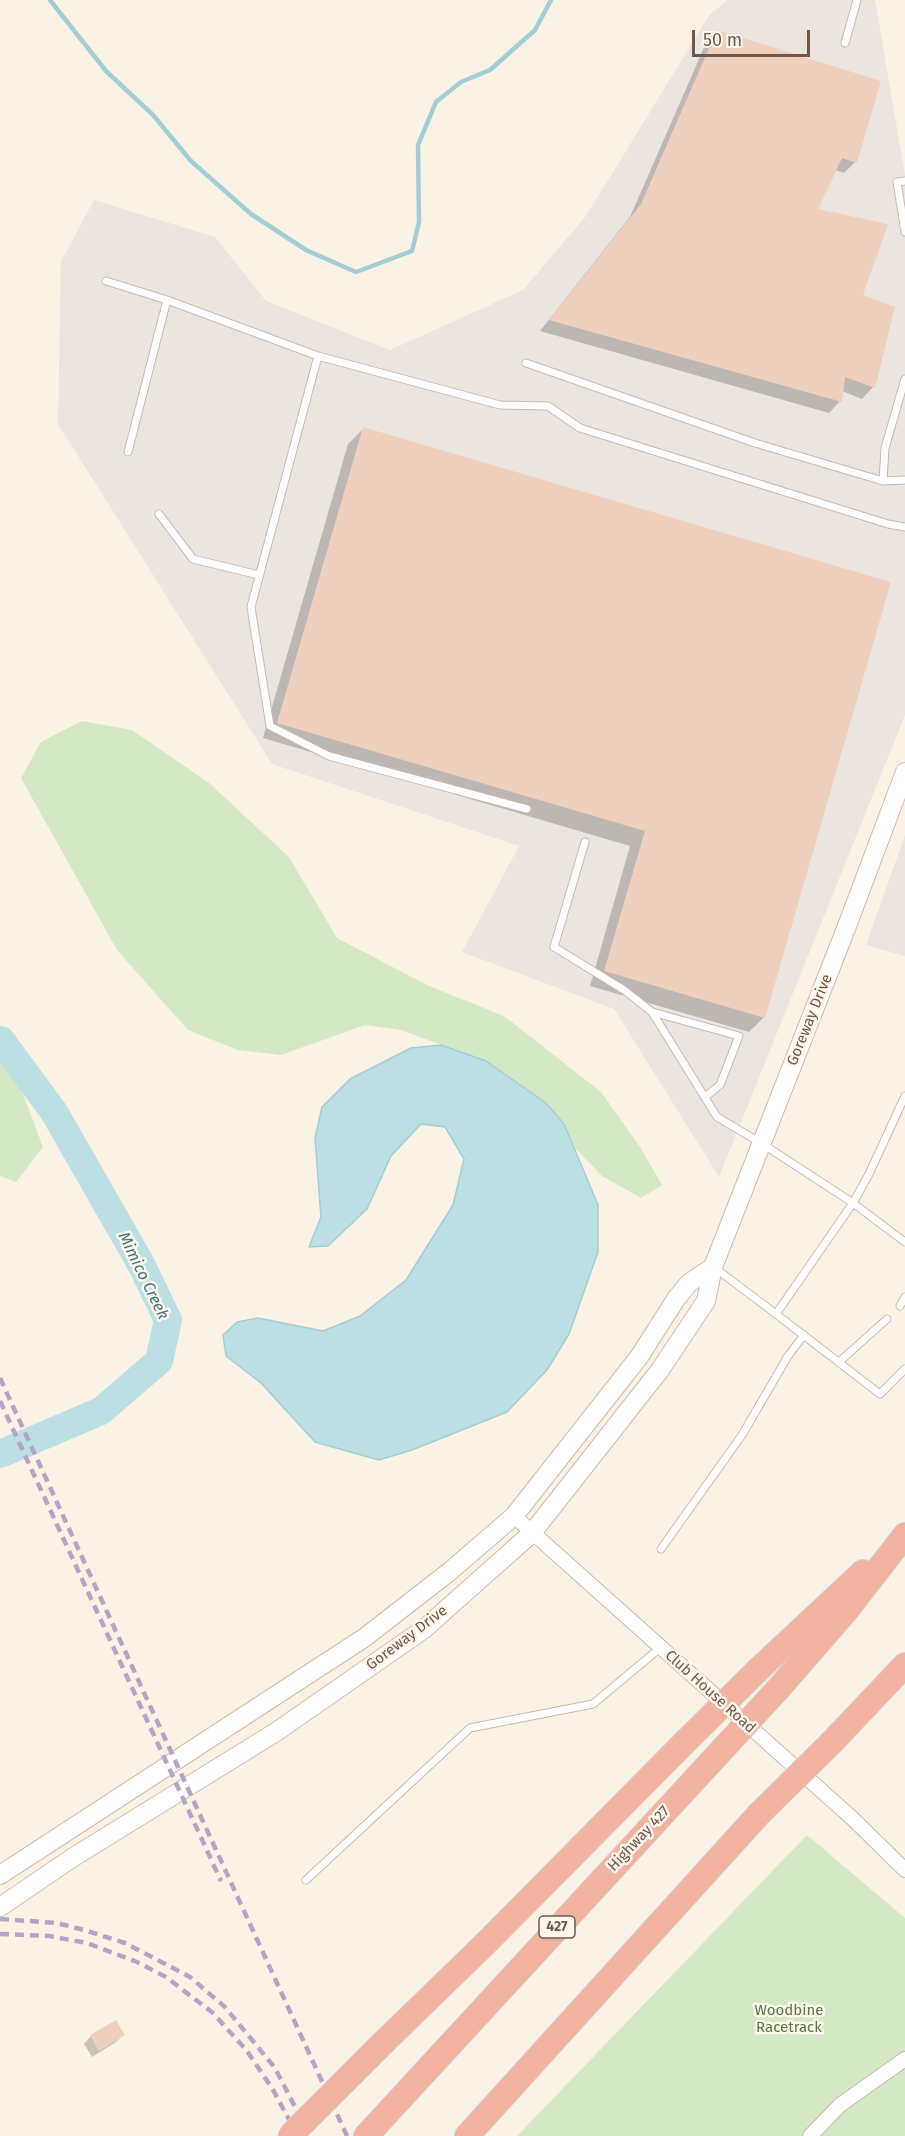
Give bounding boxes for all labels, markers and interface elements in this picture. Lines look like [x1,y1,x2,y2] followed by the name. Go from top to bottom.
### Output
[695,18,814,56] scale bar
[703,29,742,51] text: 50 m
[784,972,836,1068] street label: Goreway Drive
[114,1229,172,1323] water label: Mimico Creek
[363,1602,451,1674] street label: Goreway Drive
[661,1647,759,1737] street label: Club House Road
[604,1803,674,1875] street label: Highway 427
[539,1916,575,1938] road number: 427
[755,2002,823,2037] park label: Woodbine Racetrack

